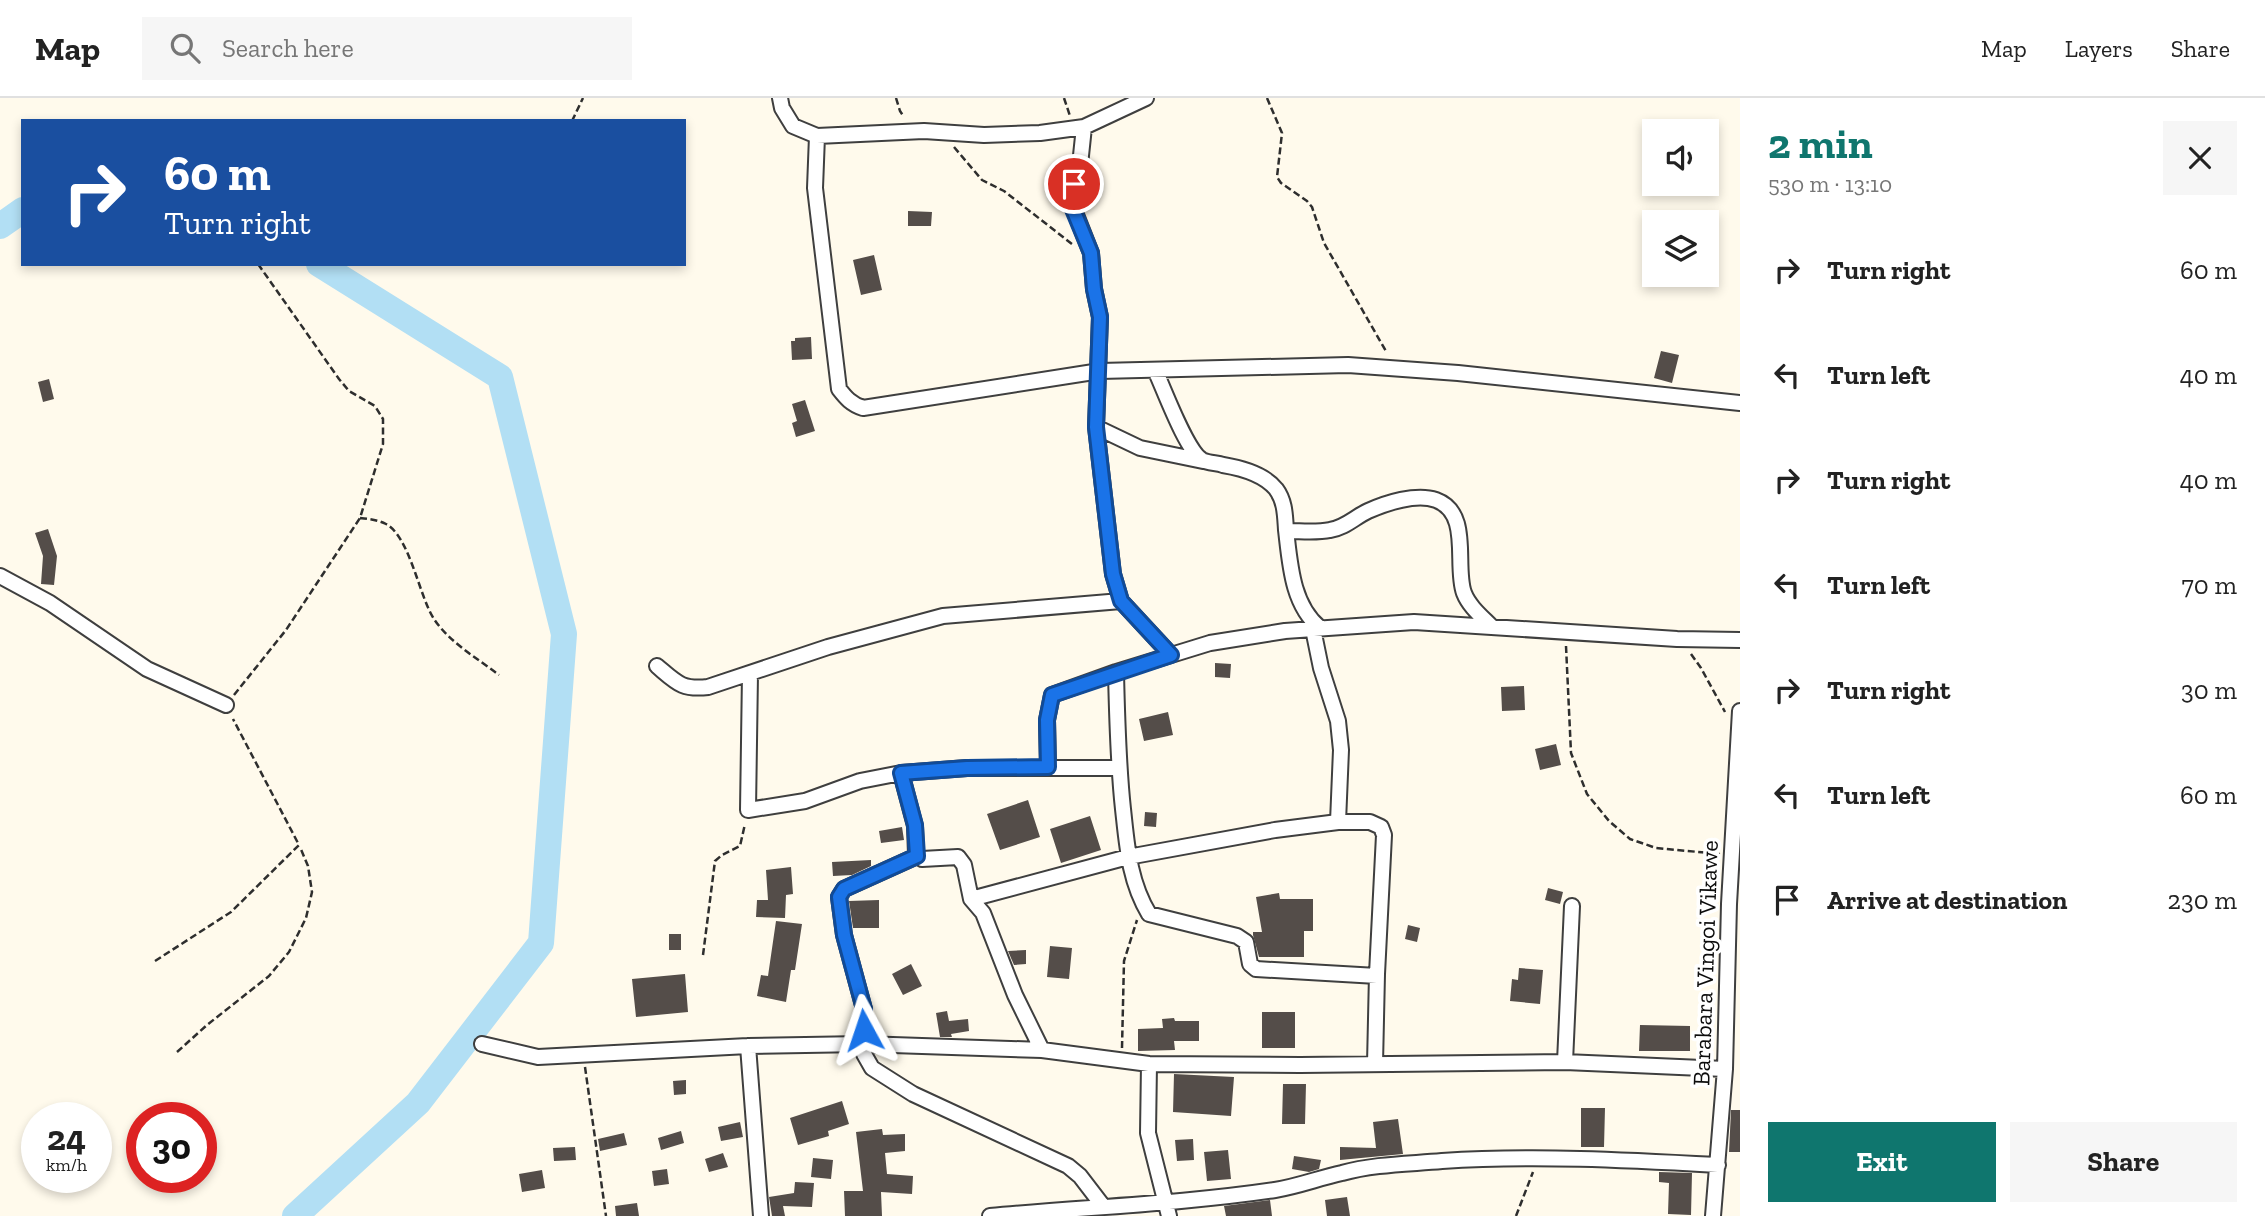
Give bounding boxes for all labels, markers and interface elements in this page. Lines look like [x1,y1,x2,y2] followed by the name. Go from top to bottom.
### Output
[142,17,632,80] search box
[35,29,100,68] text: Map
[166,29,204,67] icon: search
[222,32,354,64] text: Search here
[1981,34,2027,63] text: Map
[2065,34,2133,63] text: Layers
[2171,34,2230,63] text: Share
[1768,118,1873,169] text: 2 min
[1642,119,1719,287] map controls
[1642,119,1719,196] button: sound
[2163,121,2237,195] button: close
[164,144,271,203] text: 60 m
[49,147,140,238] icon: right
[1044,154,1104,214] pin
[1055,165,1093,203] icon: arrive
[1768,170,1892,198] text: 530 m · 13:10
[164,204,311,242] text: Turn right
[1642,210,1719,287] button: layers
[1768,251,1806,289] icon: right
[1827,254,1950,286] text: Turn right
[2180,254,2237,286] text: 60 m
[1768,356,1806,394] icon: left
[1827,359,1930,391] text: Turn left
[2180,359,2237,391] text: 40 m
[1768,461,1806,499] icon: right
[1827,464,1950,496] text: Turn right
[2180,464,2237,496] text: 40 m
[1768,566,1806,604] icon: left
[1827,569,1930,601] text: Turn left
[2181,569,2237,601] text: 70 m
[1768,671,1806,709] icon: right
[1827,674,1950,706] text: Turn right
[2181,674,2237,706] text: 30 m
[1768,776,1806,814] icon: left
[1827,779,1930,811] text: Turn left
[2180,779,2237,811] text: 60 m
[1686,840,1724,1086] street label: Barabara Vingoi Vikawe
[1768,881,1806,919] icon: arrive
[1827,884,2067,916] text: Arrive at destination
[2168,884,2237,916] text: 230 m
[827,993,901,1067] position arrow
[126,1102,217,1193] speed limit sign: 30
[47,1117,86,1159] text: 24
[1768,1122,1996,1202] button: Exit
[2010,1122,2237,1202] button: Share
[46,1154,87,1176] text: km/h

